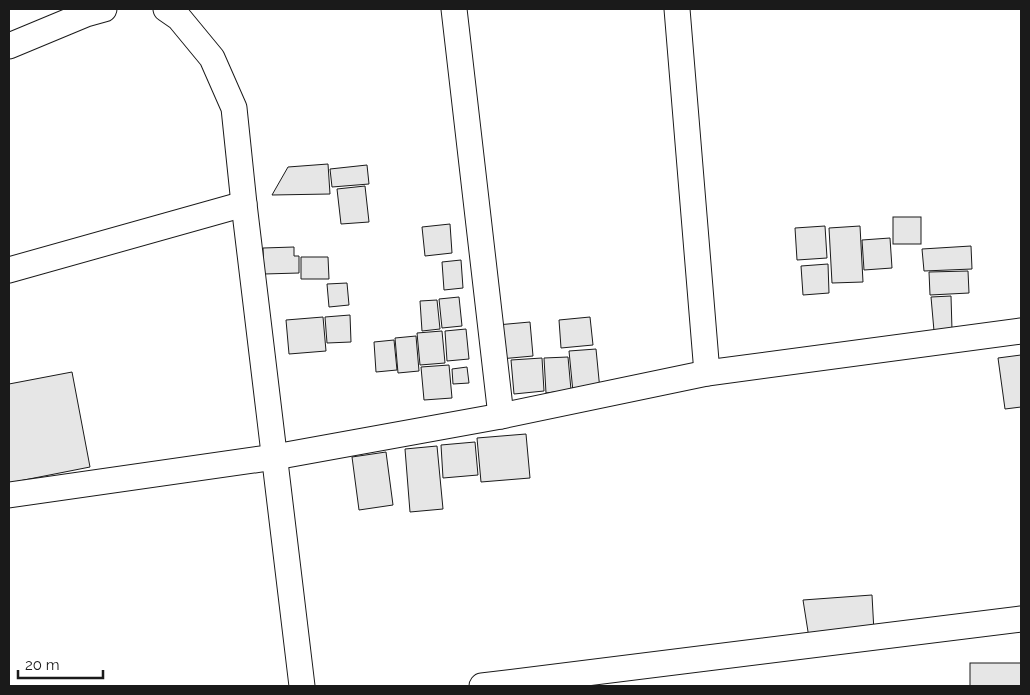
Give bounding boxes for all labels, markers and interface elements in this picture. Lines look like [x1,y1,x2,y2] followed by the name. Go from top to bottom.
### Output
[18,648,102,680] scale bar
[25,656,60,674] text: 20 m

